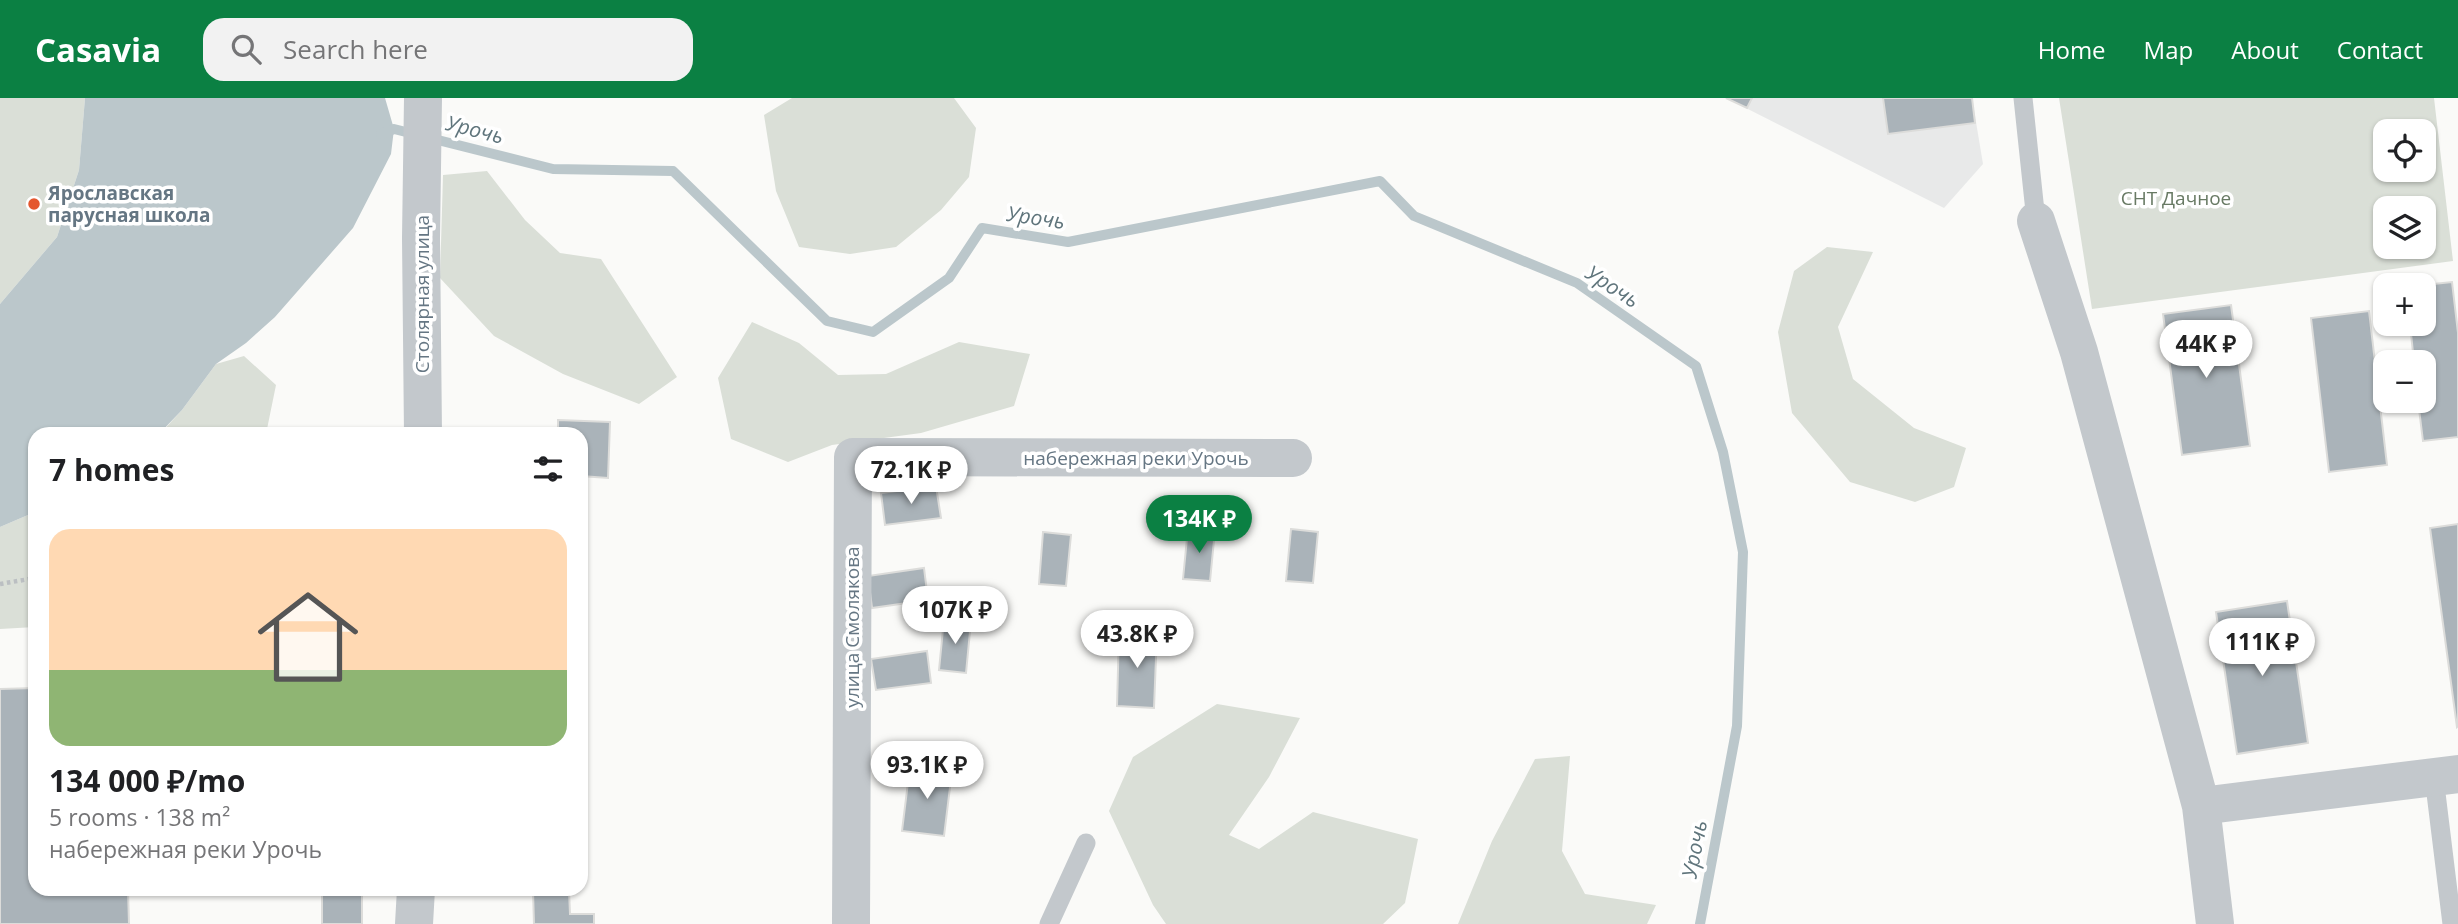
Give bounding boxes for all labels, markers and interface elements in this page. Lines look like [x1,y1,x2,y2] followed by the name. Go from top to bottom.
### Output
[203,18,693,81] search box
[35,27,161,72] text: Casavia
[227,30,265,68] icon: search
[283,31,428,67] text: Search here
[2038,33,2106,66] text: Home
[2144,33,2193,66] text: Map
[2231,33,2299,66] text: About
[2337,33,2423,66] text: Contact
[442,108,507,150] water label: Урочь
[2373,119,2436,413] map controls
[2373,119,2436,182] button: locate
[47,180,210,228] place label: Ярославская парусная школа
[2121,185,2231,211] park label: СНТ Дачное
[26,196,42,212] marker: Ярославская парусная школа
[2373,196,2436,259] button: layers
[1004,199,1067,235] water label: Урочь
[409,215,435,373] street label: Столярная улица
[1580,258,1645,314] water label: Урочь
[2373,273,2436,336] button: +
[2157,320,2255,380] pin: 44K ₽
[2176,327,2236,359] text: 44K ₽
[2373,350,2436,413] button: −
[1023,445,1249,471] street label: набережная реки Урочь
[846,446,976,506] pin: 72.1K ₽
[49,449,174,490] text: 7 homes
[529,450,567,488] icon: filters
[871,453,951,485] text: 72.1K ₽
[1142,496,1256,555] pin: 134K ₽
[1162,502,1236,534] text: 134K ₽
[839,546,865,708] street label: улица Смолякова
[245,574,371,700] icon: home
[898,587,1012,646] pin: 107K ₽
[918,593,992,625] text: 107K ₽
[1072,610,1202,670] pin: 43.8K ₽
[1097,617,1177,649] text: 43.8K ₽
[2205,618,2319,678] pin: 111K ₽
[2225,625,2299,657] text: 111K ₽
[862,742,992,801] pin: 93.1K ₽
[887,748,967,780] text: 93.1K ₽
[49,760,245,801] text: 134 000 ₽/mo
[49,801,230,833] text: 5 rooms · 138 m²
[1674,818,1713,881] water label: Урочь
[49,833,322,865] text: набережная реки Урочь

